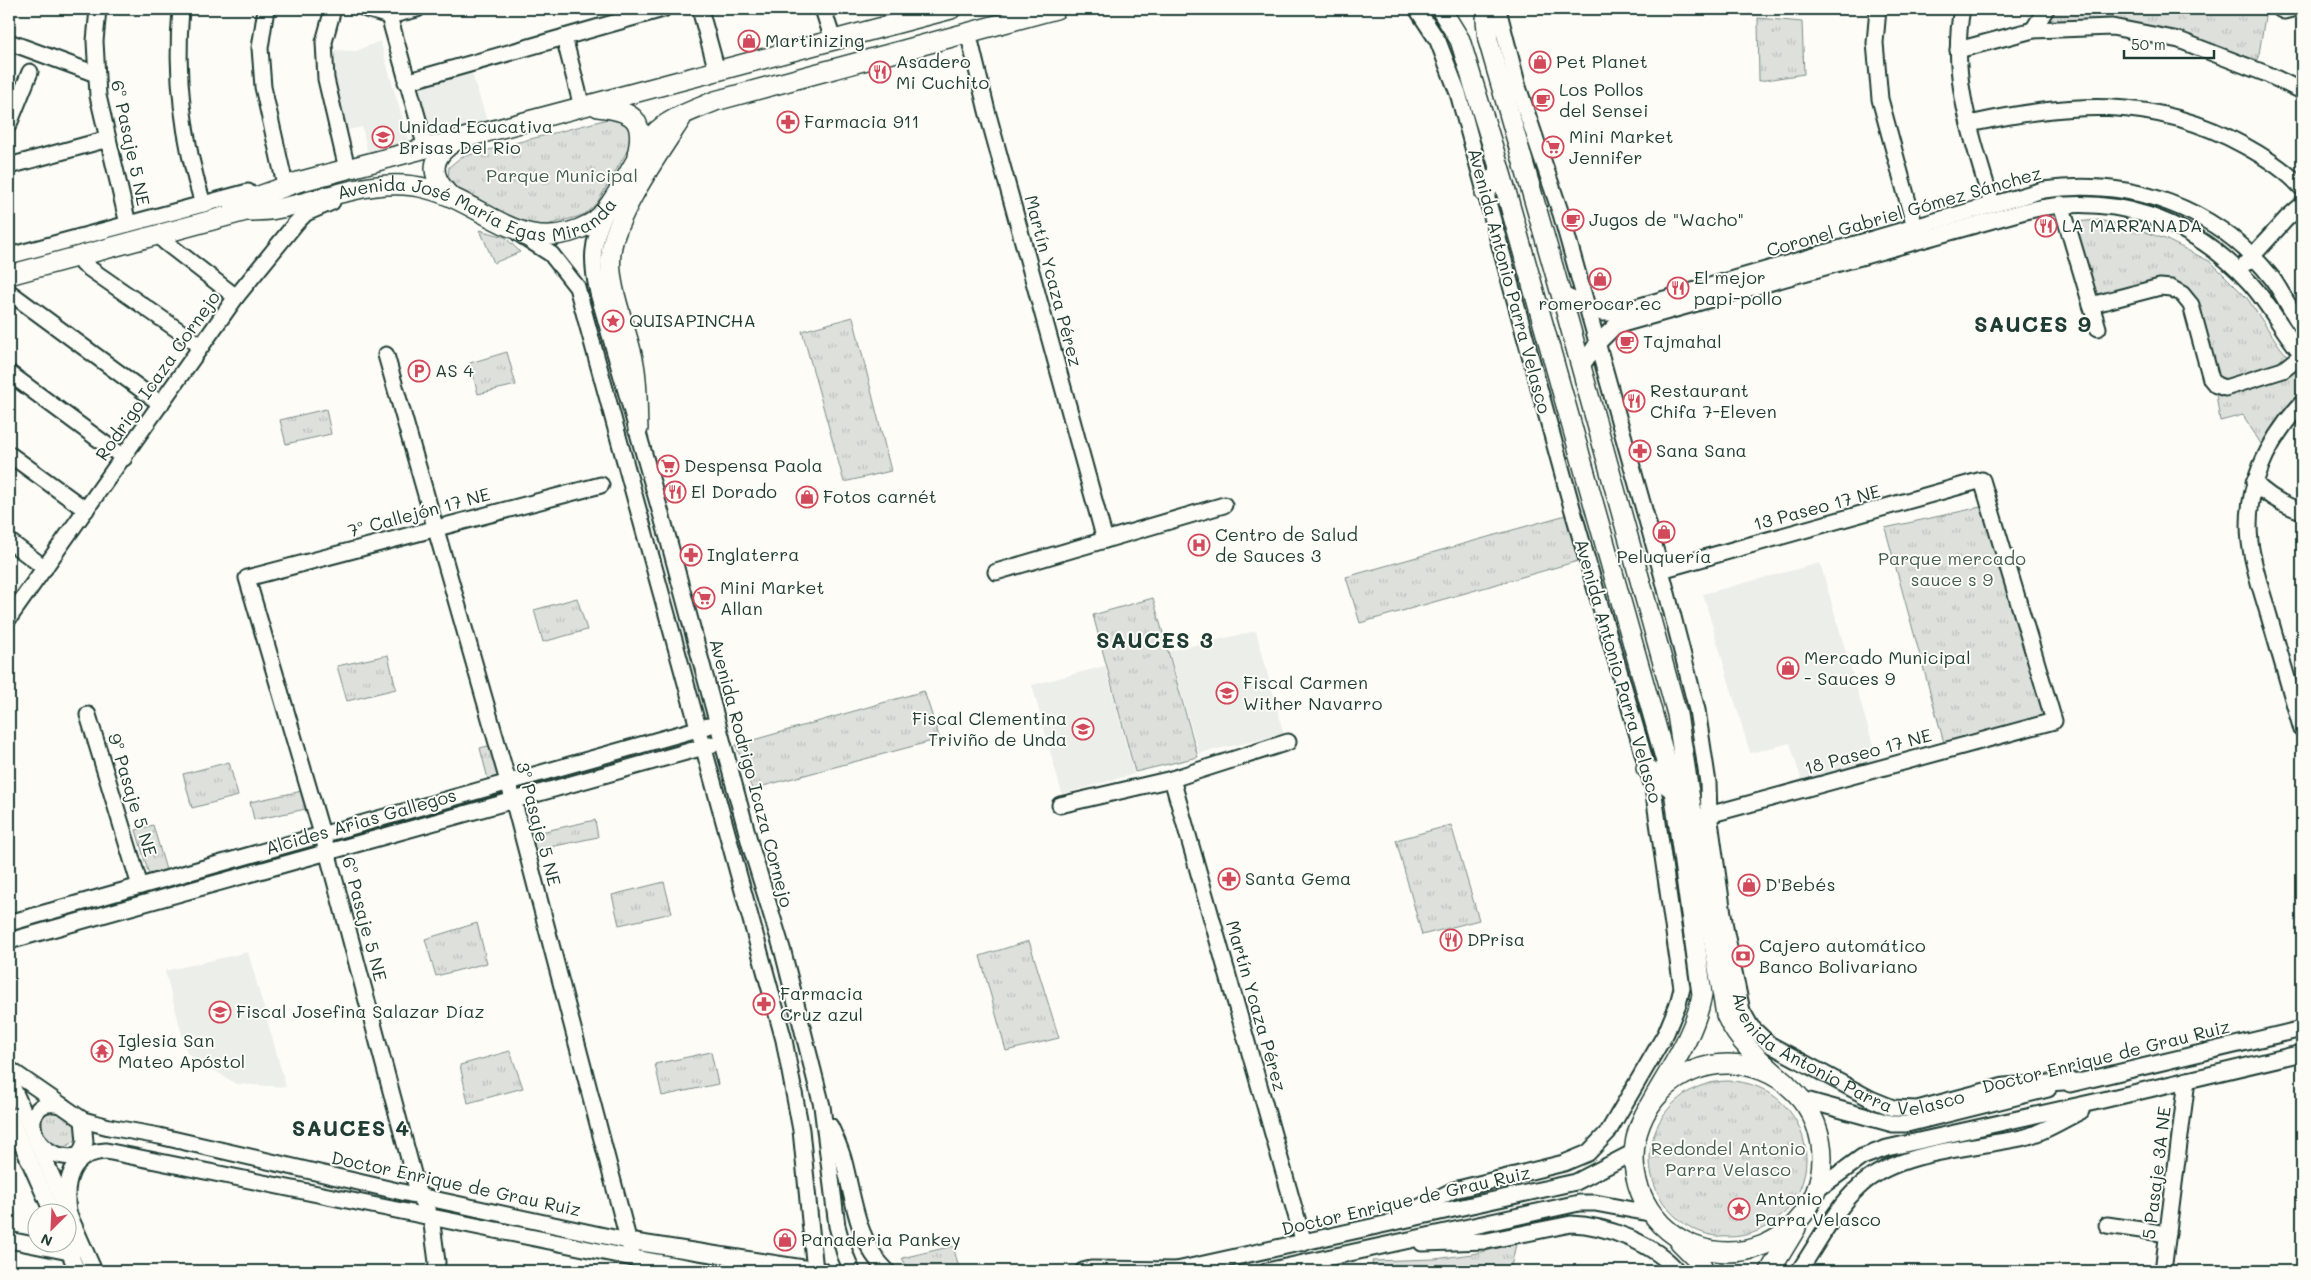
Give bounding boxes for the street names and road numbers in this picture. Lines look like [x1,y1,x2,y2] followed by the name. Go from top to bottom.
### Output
[106,78,156,208] street label: 6º Pasaje 5 NE
[1463,145,1557,416] street label: Avenida Antonio Parra Velasco
[1763,160,2044,262] street label: Coronel Gabriel Gómez Sánchez
[334,172,621,247] street label: Avenida José María Egas Miranda
[1019,192,1088,369] street label: Martín Ycaza Pérez
[89,286,225,465] street label: Rodrigo Icaza Cornejo
[1751,479,1883,535] street label: 13 Paseo 17 NE
[345,482,492,543] street label: 7º Callejón 17 NE
[1570,536,1668,806] street label: Avenida Antonio Parra Velasco
[704,636,800,910] street label: Avenida Rodrigo Icaza Cornejo
[1802,723,1934,780] street label: 18 Paseo 17 NE
[103,730,163,859] street label: 9º Pasaje 5 NE
[511,759,567,888] street label: 3º Pasaje 5 NE
[263,782,459,860] street label: Alcides Arias Gallegos
[337,854,393,984] street label: 6º Pasaje 5 NE
[1221,917,1293,1094] street label: Martín Ycaza Pérez
[1727,990,1967,1120] street label: Avenida Antonio Parra Velasco
[1979,1014,2232,1098] street label: Doctor Enrique de Grau Ruiz
[2136,1105,2176,1241] street label: 5 Pasaje 3A NE
[329,1145,583,1221] street label: Doctor Enrique de Grau Ruiz
[1279,1160,1532,1240] street label: Doctor Enrique de Grau Ruiz

